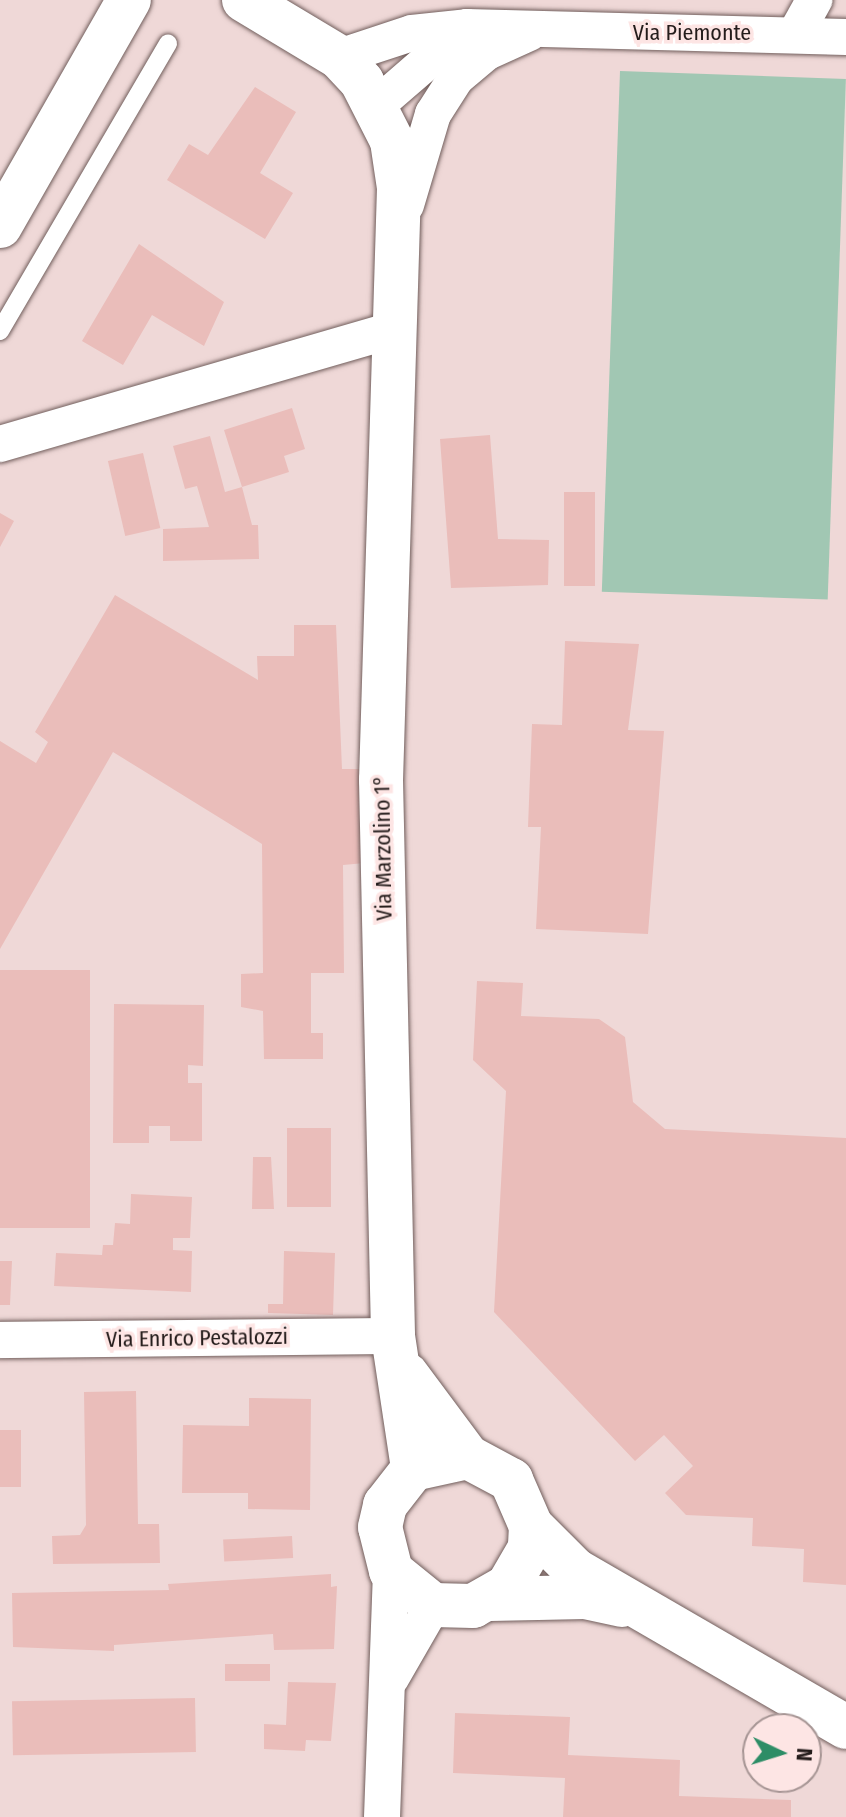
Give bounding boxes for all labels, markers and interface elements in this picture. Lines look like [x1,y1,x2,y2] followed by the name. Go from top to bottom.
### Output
[633,20,751,46] street label: Via Piemonte
[369,775,397,921] street label: Via Marzolino 1°
[106,1323,288,1353] street label: Via Enrico Pestalozzi
[742,1713,822,1793] north arrow
[791,1747,818,1762] text: N

